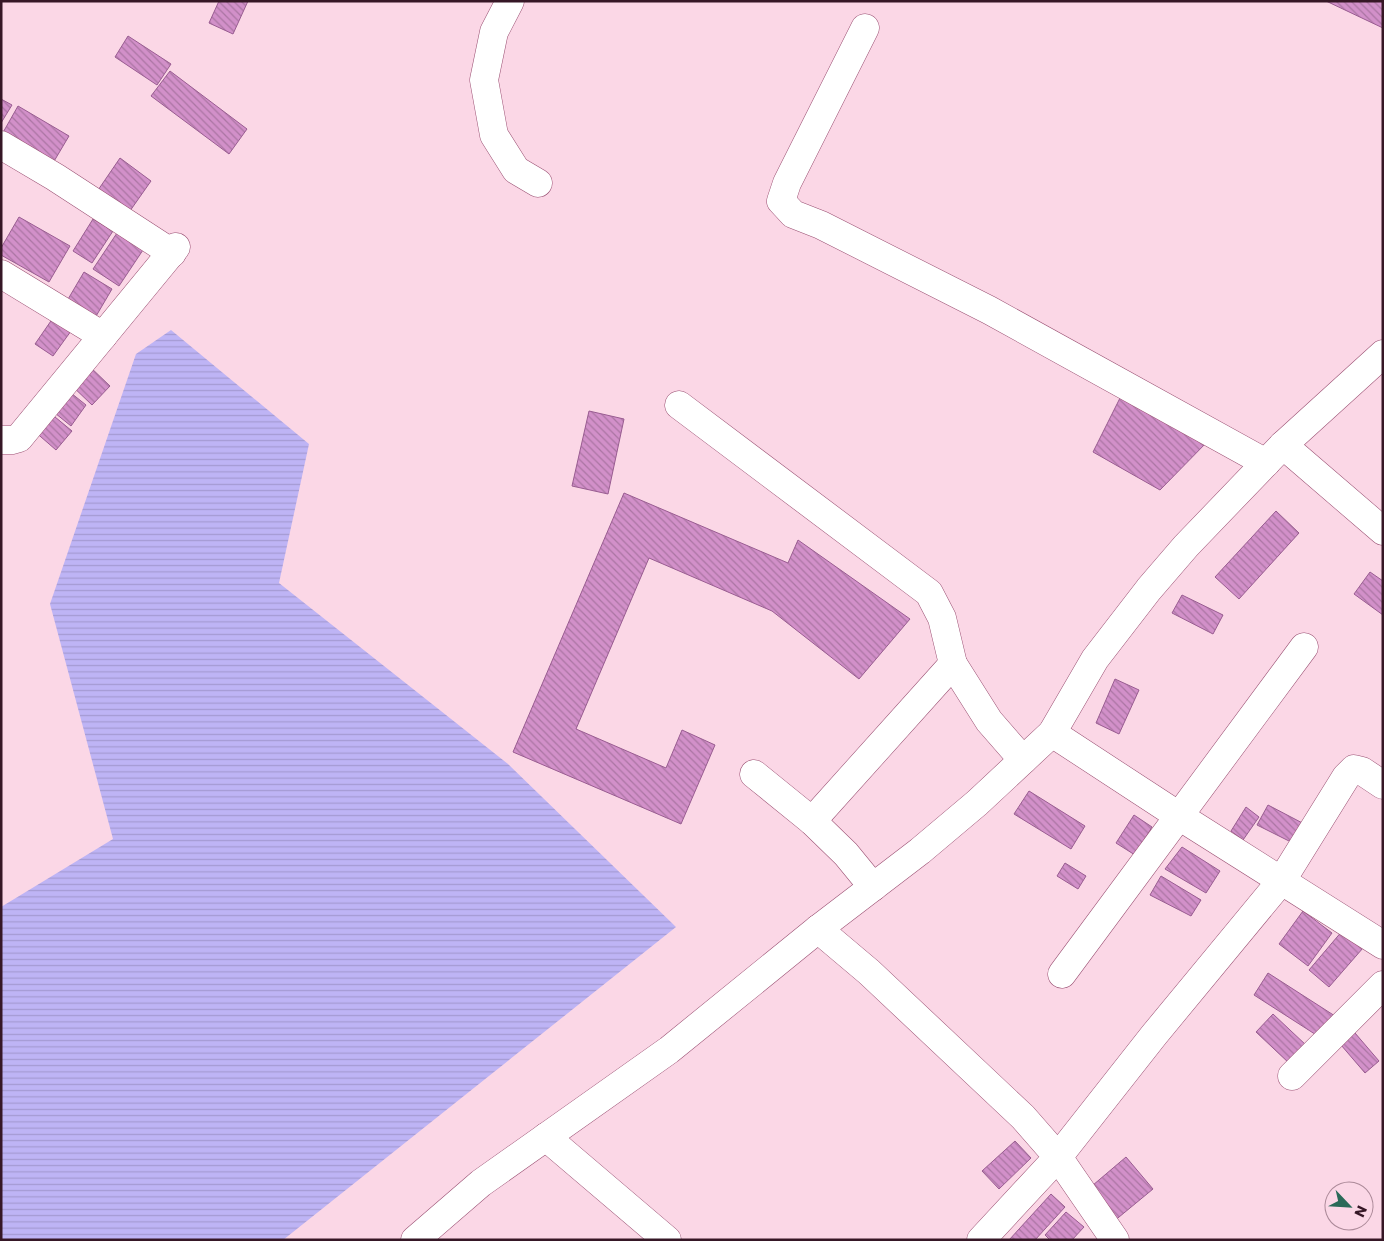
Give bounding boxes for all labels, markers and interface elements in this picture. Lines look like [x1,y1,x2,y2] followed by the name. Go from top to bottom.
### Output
[1324,1181,1374,1231] north arrow
[1349,1202,1372,1220] text: N

